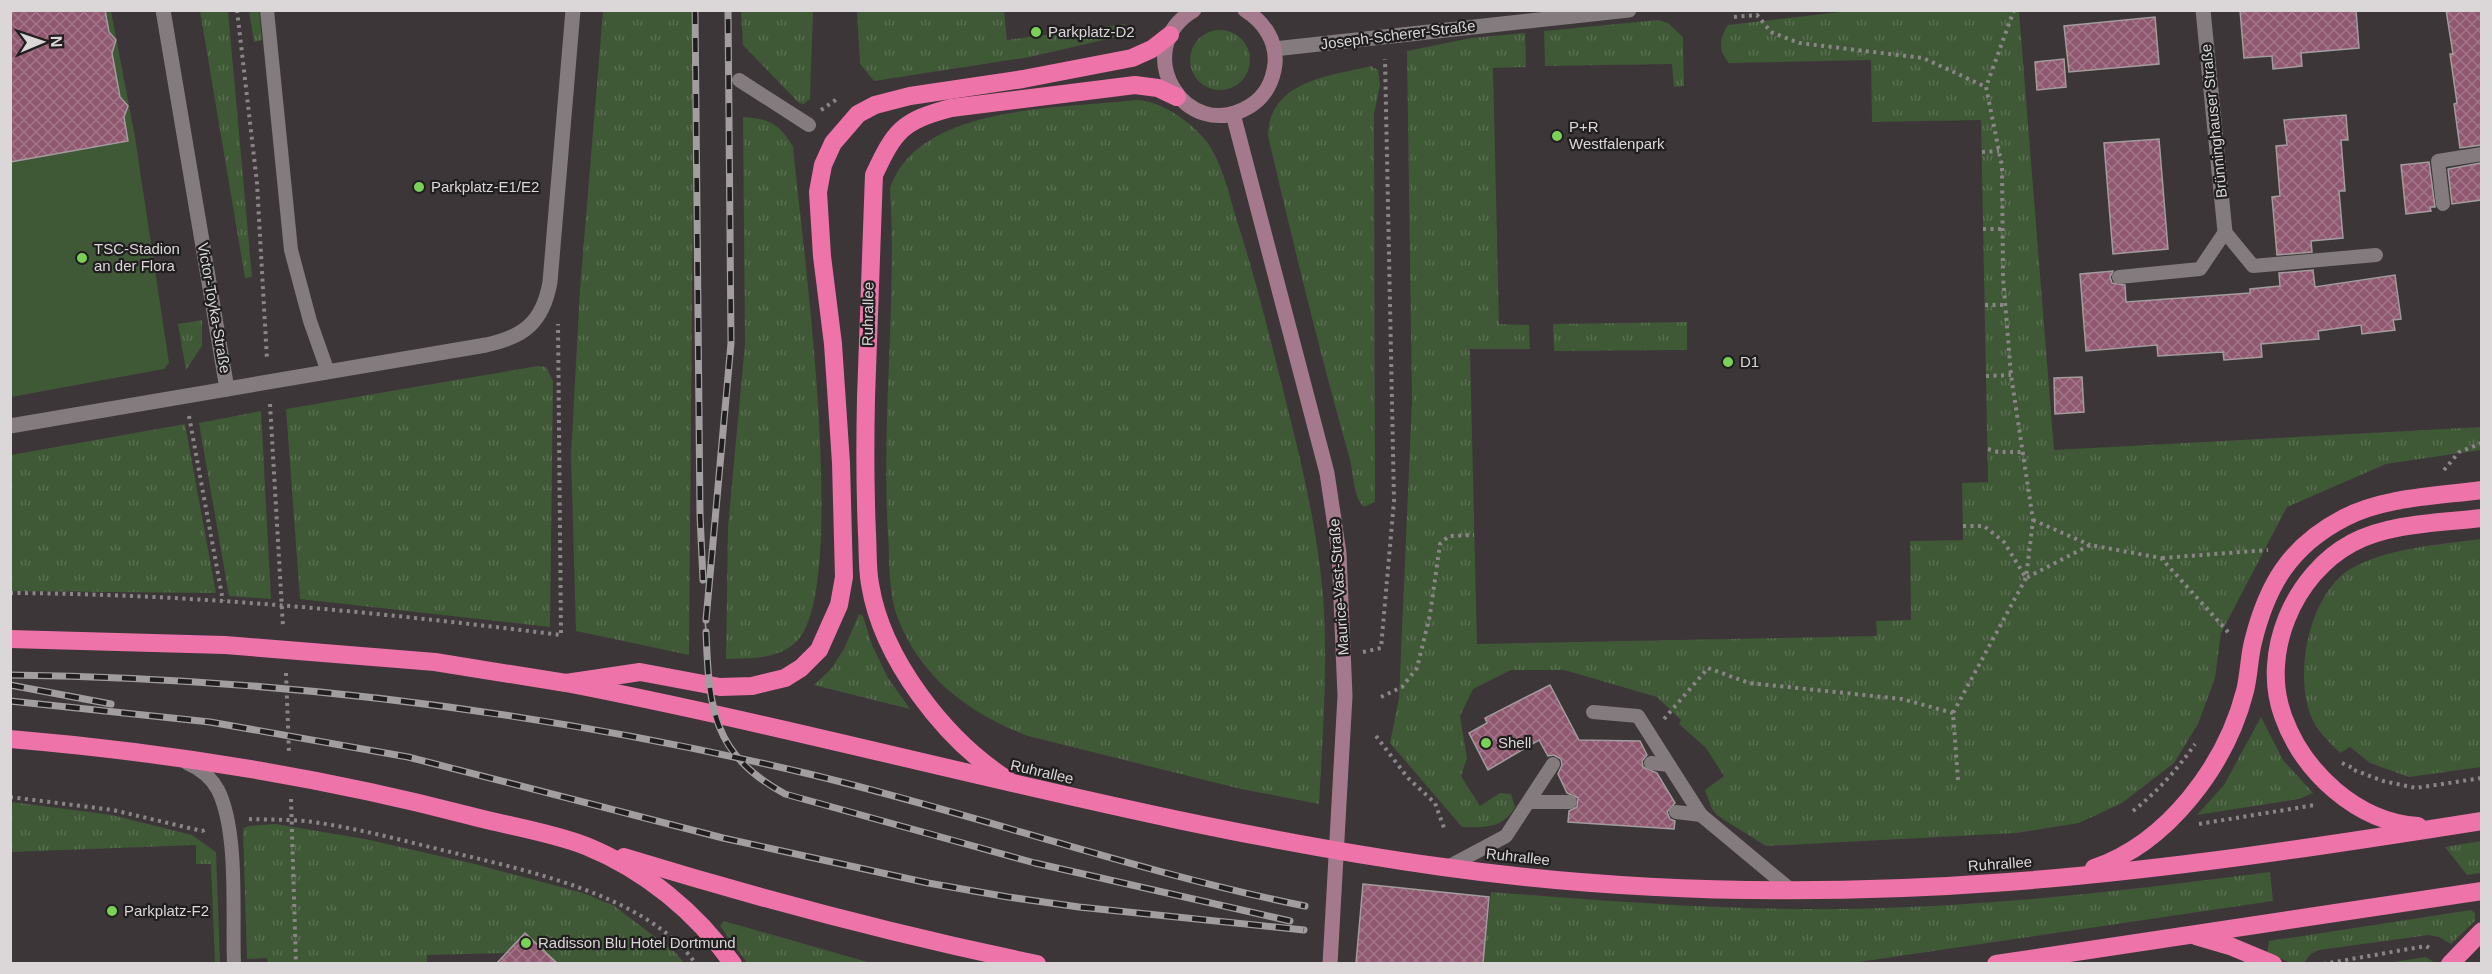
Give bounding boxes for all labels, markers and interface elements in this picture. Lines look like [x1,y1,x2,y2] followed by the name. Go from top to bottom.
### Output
[12,12,72,72] north arrow
[1320,17,1476,52] street label: Joseph-Scherer-Straße
[1048,23,1135,40] place label: Parkplatz-D2
[1029,25,1043,39] marker: Parkplatz-D2
[48,35,65,48] text: N
[2197,43,2230,199] street label: Brünninghauser Straße
[1569,118,1665,152] place label: P+R Westfalenpark
[1550,129,1564,143] marker: P+R Westfalenpark
[431,178,539,195] place label: Parkplatz-E1/E2
[412,180,426,194] marker: Parkplatz-E1/E2
[94,240,180,274] place label: TSC-Stadion an der Flora
[195,241,234,375] street label: Victor-Toyka-Straße
[75,251,89,265] marker: TSC-Stadion an der Flora
[858,282,877,346] street label: Ruhrallee
[1740,353,1759,370] place label: D1
[1721,355,1735,369] marker: D1
[1325,518,1352,656] street label: Maurice-Vast-Straße
[1498,734,1531,751] place label: Shell
[1479,736,1493,750] marker: Shell
[1009,756,1075,787] street label: Ruhrallee
[1485,845,1551,868] street label: Ruhrallee
[1967,853,2033,874] street label: Ruhrallee
[124,902,209,919] place label: Parkplatz-F2
[105,904,119,918] marker: Parkplatz-F2
[538,934,736,951] place label: Radisson Blu Hotel Dortmund
[519,936,533,950] marker: Radisson Blu Hotel Dortmund

